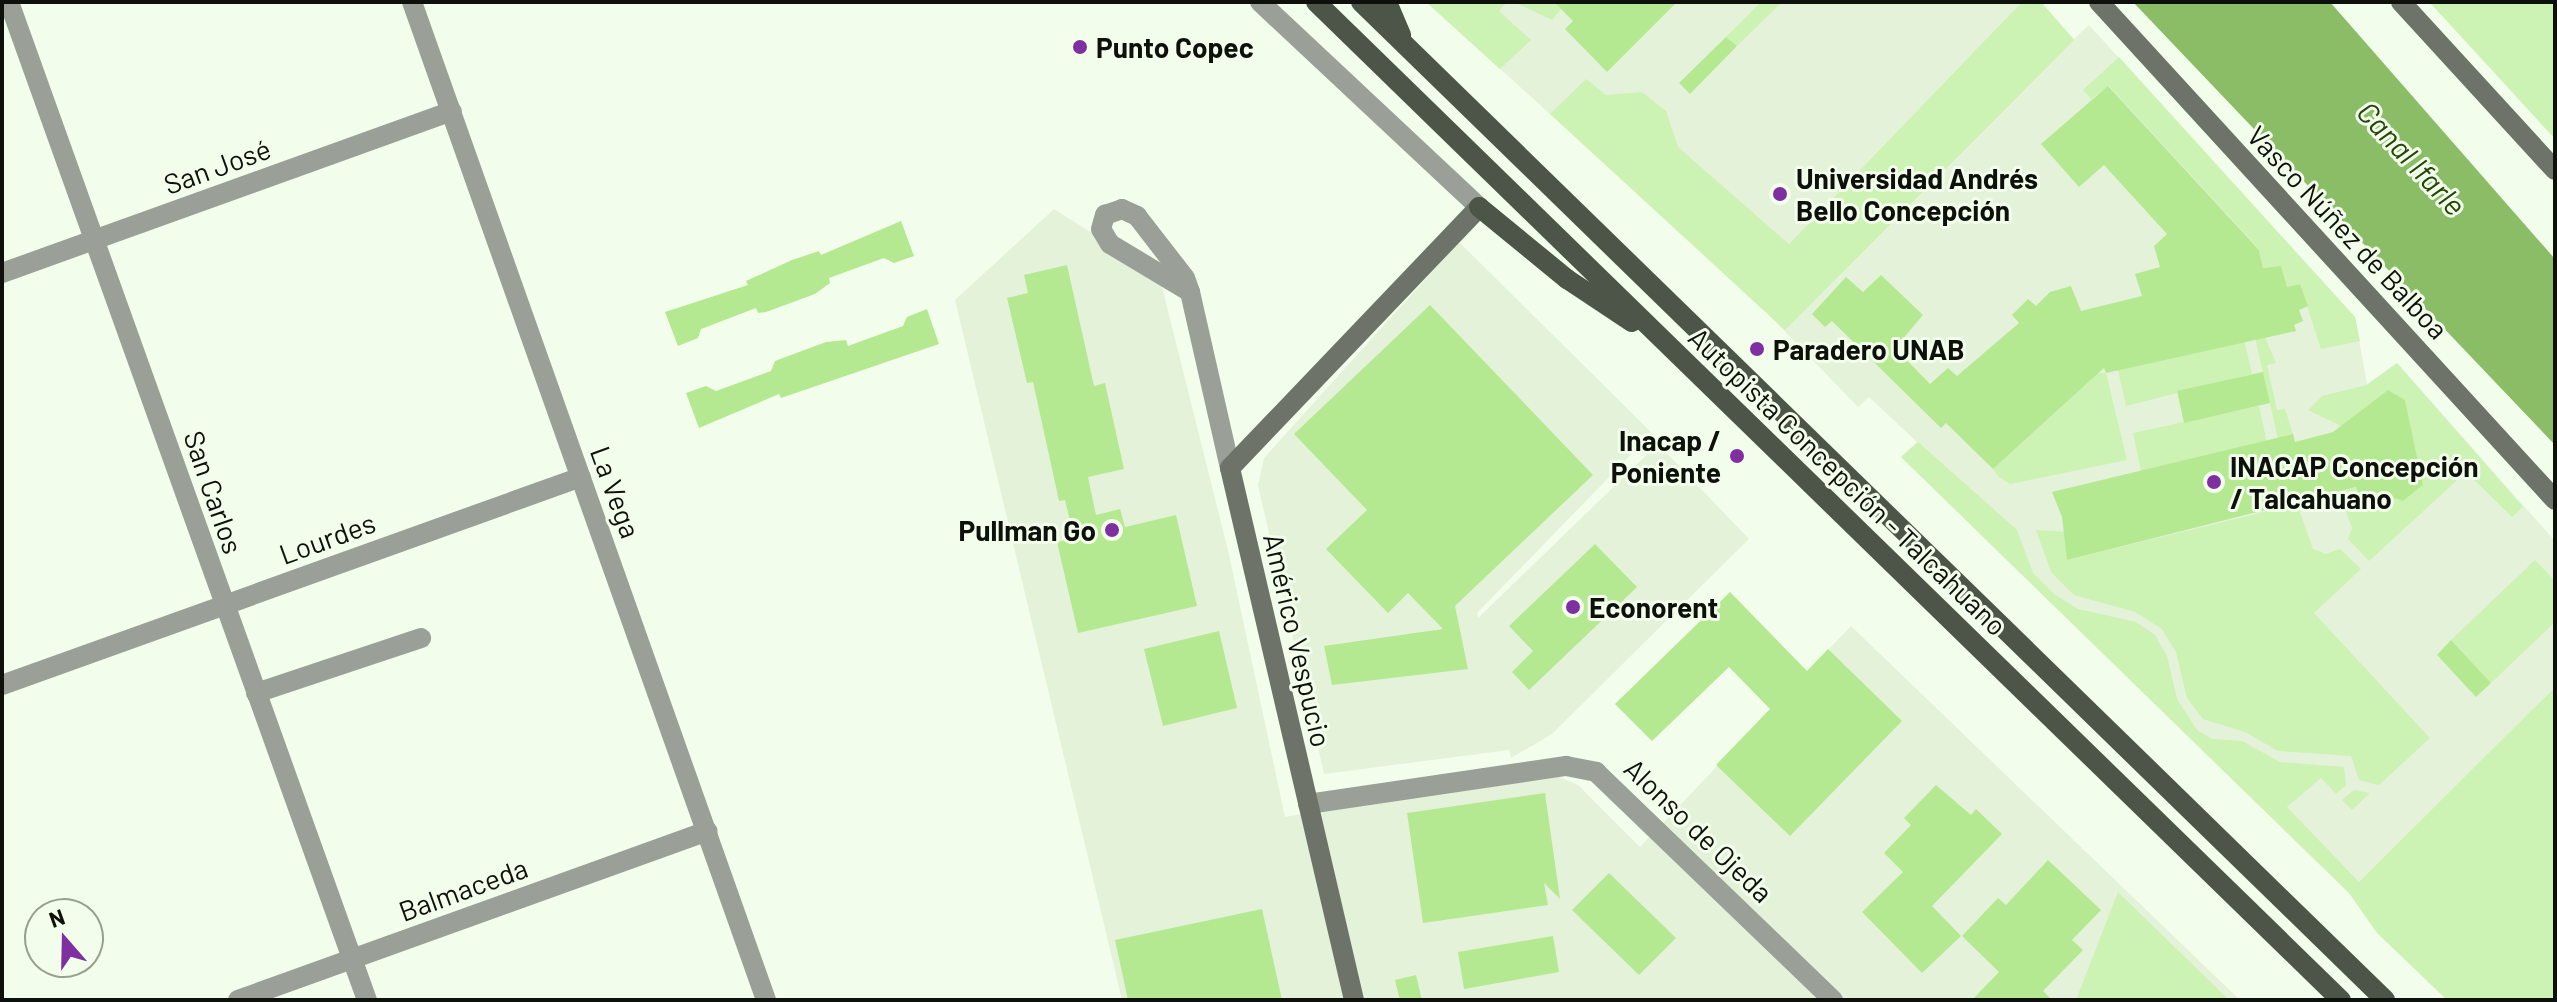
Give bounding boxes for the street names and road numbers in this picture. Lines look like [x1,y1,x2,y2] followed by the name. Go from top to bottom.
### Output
[2241,119,2455,345] street label: Vasco Núñez de Balboa
[159,131,275,201] street label: San José
[1682,320,2014,642] street label: Autopista Concepción - Talcahuano
[177,426,251,558] street label: San Carlos
[584,442,648,542] street label: La Vega
[274,505,380,571] street label: Lourdes
[1257,530,1339,750] street label: Américo Vespucio
[1618,751,1780,909] street label: Alonso de Ojeda
[394,850,532,928] street label: Balmaceda

